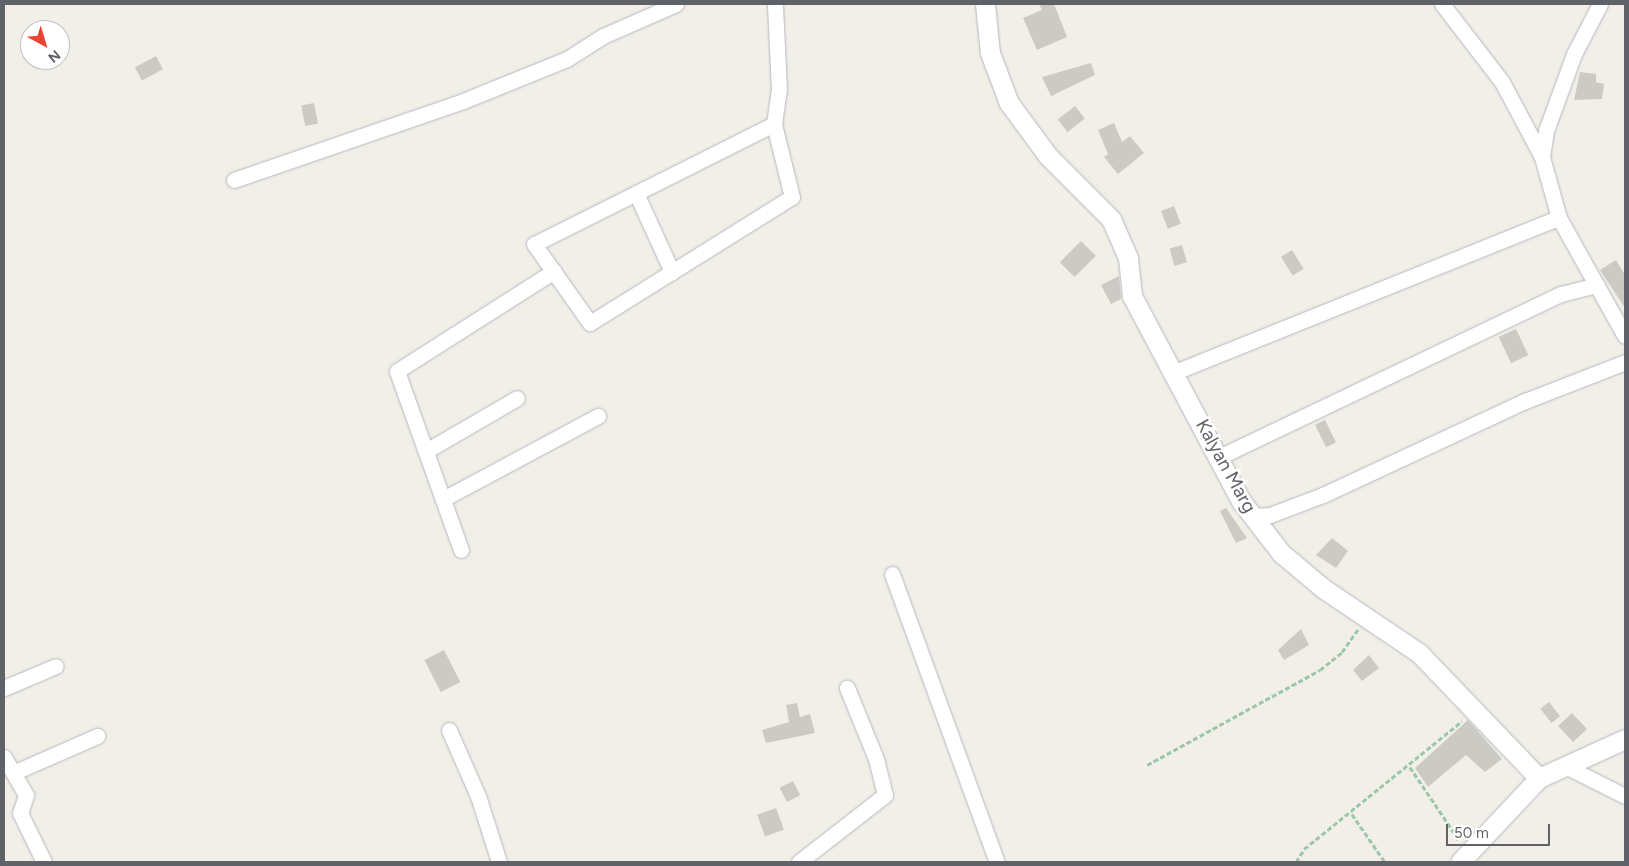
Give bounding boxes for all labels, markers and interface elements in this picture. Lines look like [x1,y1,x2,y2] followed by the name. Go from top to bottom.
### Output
[20,20,70,70] north arrow
[45,46,64,66] text: N
[1191,415,1261,517] street label: Kalyan Marg
[1449,814,1553,846] scale bar
[1454,824,1489,842] text: 50 m

